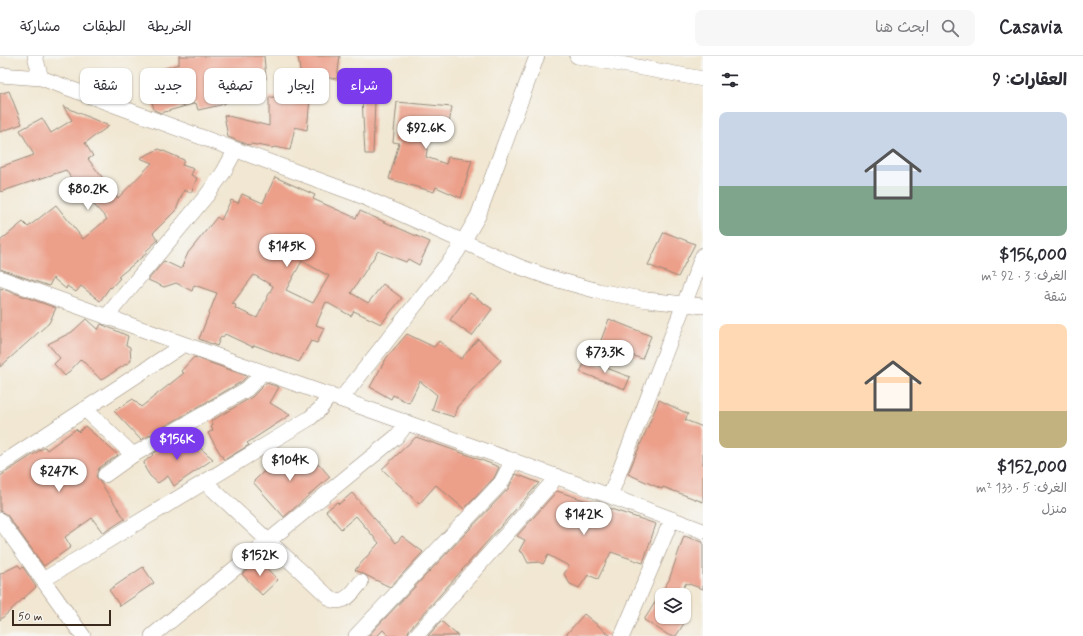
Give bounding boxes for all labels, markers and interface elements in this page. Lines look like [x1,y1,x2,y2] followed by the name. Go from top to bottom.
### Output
[695,10,975,46] search box
[999,15,1063,40] text: Casavia
[939,17,961,39] icon: search
[20,18,60,36] text: مشاركة
[82,18,126,36] text: الطبقات
[148,18,191,36] text: الخريطة
[875,18,929,38] text: ابحث هنا
[80,68,132,104] chip: شقة
[140,68,196,104] chip: جديد
[204,68,266,104] chip: تصفية
[274,68,329,104] chip: إيجار
[337,68,392,104] chip: شراء
[719,69,741,91] icon: filters
[993,69,1067,91] text: العقارات: 9
[393,116,459,150] pin: $92.6K
[406,120,446,137] text: $92.6K
[857,138,929,210] icon: home
[55,177,121,211] pin: $80.2K
[68,181,108,198] text: $80.2K
[259,234,315,268] pin: $145K
[268,238,306,255] text: $145K
[999,244,1067,266] text: $156,000
[981,268,1067,285] text: الغرف: 3 · 92 m²
[1044,289,1067,306] text: شقة
[572,340,638,374] pin: $73.3K
[586,344,624,361] text: $73.3K
[857,350,929,422] icon: home
[149,427,205,461] pin: $156K
[159,431,195,448] text: $156K
[262,448,318,482] pin: $104K
[271,452,309,469] text: $104K
[997,456,1067,478] text: $152,000
[31,459,87,493] pin: $247K
[40,463,78,480] text: $247K
[976,480,1067,497] text: الغرف: 5 · 133 m²
[1041,501,1067,518] text: منزل
[556,502,612,536] pin: $142K
[565,506,603,523] text: $142K
[232,543,288,577] pin: $152K
[241,547,279,564] text: $152K
[655,588,691,624] map controls
[655,588,691,624] button: layers
[12,608,111,627] scale bar
[18,610,43,624] text: 50 m

